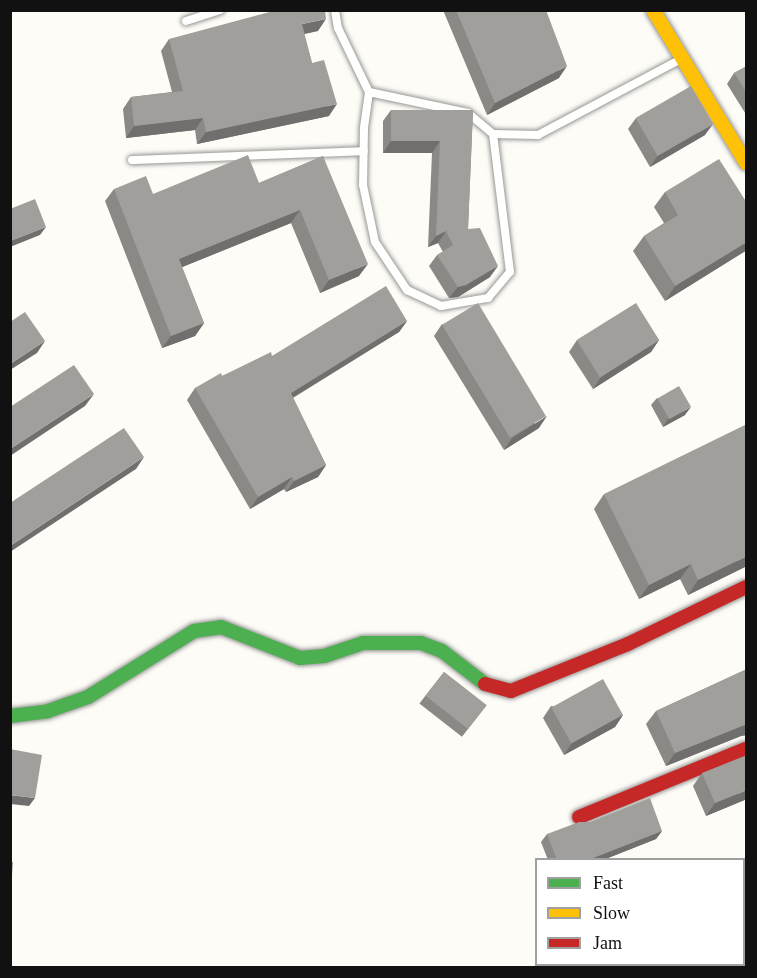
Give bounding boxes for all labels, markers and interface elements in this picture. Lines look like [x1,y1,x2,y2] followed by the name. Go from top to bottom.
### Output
[535,858,745,966] legend
[593,873,623,893] text: Fast
[593,903,630,923] text: Slow
[593,933,622,953] text: Jam

